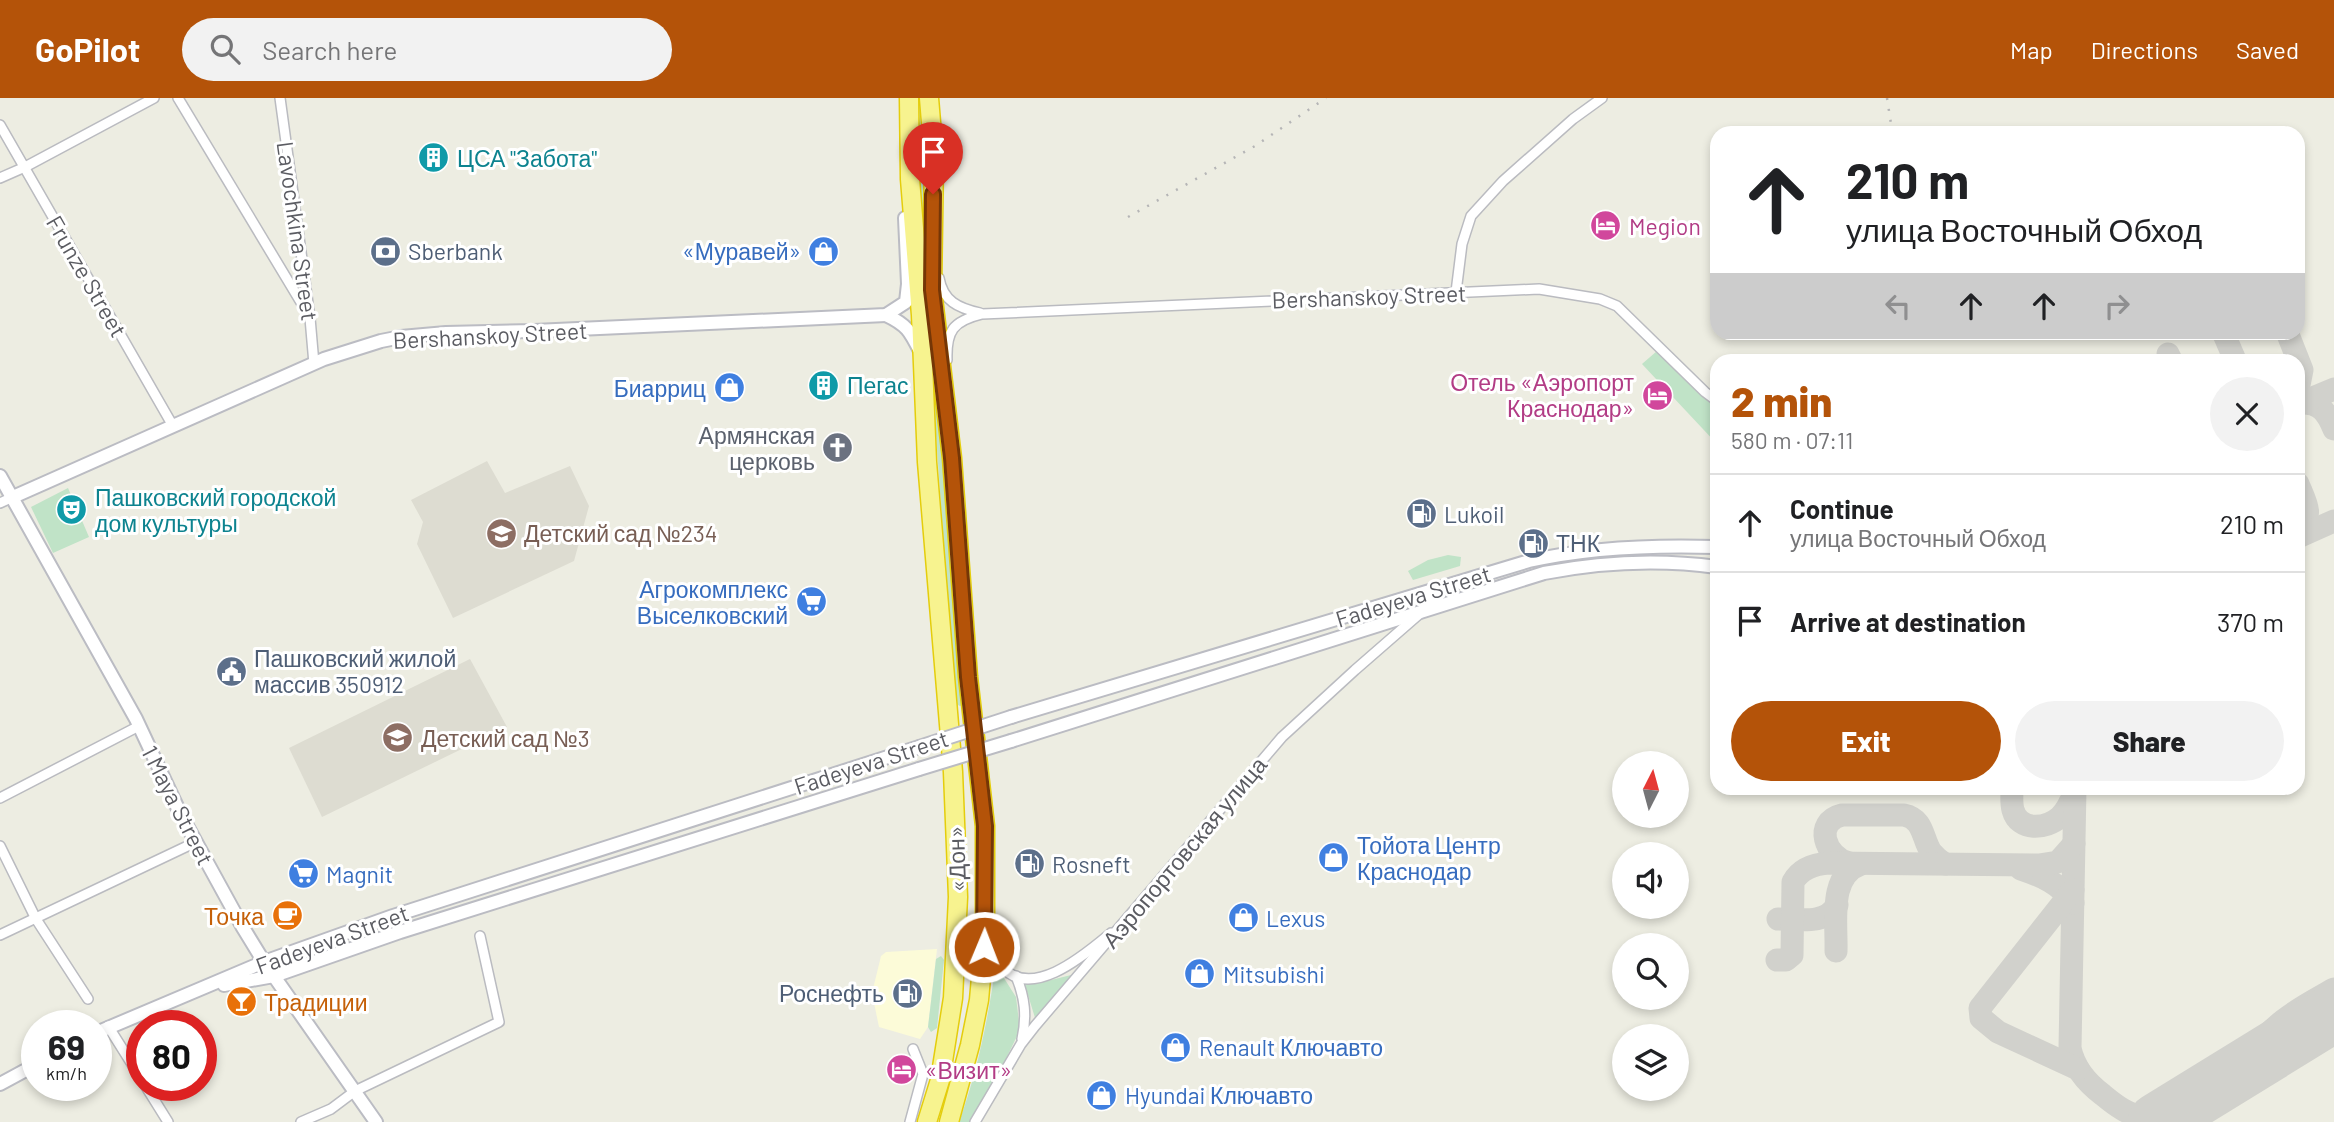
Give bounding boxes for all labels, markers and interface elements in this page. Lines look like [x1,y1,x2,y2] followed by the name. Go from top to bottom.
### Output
[182,18,672,81] search box
[35,29,140,69] text: GoPilot
[206,30,244,68] icon: search
[262,34,397,65] text: Search here
[2010,35,2053,64] text: Map
[2091,35,2198,64] text: Directions
[2236,35,2299,64] text: Saved
[903,122,963,194] pin
[914,133,952,171] icon: arrive
[272,139,324,323] street label: Lavochkina Street
[417,141,451,175] building icon: ЦСА "Забота"
[457,144,597,172] place label: ЦСА "Забота"
[1846,150,1969,209] text: 210 m
[1731,154,1822,245] icon: ahead
[1589,209,1623,243] hotel icon: Megion
[41,210,133,342] street label: Frunze Street
[1846,210,2202,248] text: улица Восточный Обход
[1629,212,1701,240] place label: Megion
[368,234,402,268] bank icon: Sberbank
[807,234,841,268] shop icon: «Муравей»
[408,237,503,265] place label: Sberbank
[682,237,801,265] place label: «Муравей»
[1271,279,1467,313] street label: Bershanskoy Street
[1879,287,1917,325] icon: left
[1952,287,1990,325] icon: ahead
[2025,287,2063,325] icon: ahead
[2098,287,2136,325] icon: right
[392,316,588,354] street label: Bershanskoy Street
[807,368,841,402] building icon: Пегас
[1450,368,1634,422] place label: Отель «Аэропорт Краснодар»
[712,371,746,405] shop icon: Биарриц
[847,371,909,399] place label: Пегас
[614,374,706,402] place label: Биарриц
[1731,375,1832,425] text: 2 min
[2210,377,2284,451] button: close
[1640,378,1674,412] hotel icon: Отель «Аэропорт Краснодар»
[699,421,815,475] place label: Армянская церковь
[1731,426,1853,454] text: 580 m · 07:11
[821,431,855,465] church icon: Армянская церковь
[95,483,336,537] place label: Пашковский городской дом культуры
[55,493,89,527] theatre icon: Пашковский городской дом культуры
[1790,493,1894,524] text: Continue
[1404,497,1438,531] fuel station icon: Lukoil
[1444,500,1504,528] place label: Lukoil
[1731,504,1769,542] icon: ahead
[2220,508,2284,539] text: 210 m
[484,516,518,550] school or university icon: Детский сад №234
[524,519,717,547] place label: Детский сад №234
[1790,524,2046,552] text: улица Восточный Обход
[1516,526,1550,560] fuel station icon: ТНК
[1556,529,1601,557] place label: ТНК
[1332,559,1494,633] street label: Fadeyeva Street
[637,575,788,629] place label: Агрокомплекс Выселковский
[794,585,828,619] supermarket icon: Агрокомплекс Выселковский
[1731,602,1769,640] icon: arrive
[1790,606,2026,637] text: Arrive at destination
[2217,606,2284,637] text: 370 m
[254,644,456,698] place label: Пашковский жилой массив 350912
[214,654,248,688] public building icon: Пашковский жилой массив 350912
[1731,701,2001,781] button: Exit
[2015,701,2284,781] button: Share
[381,721,415,755] school or university icon: Детский сад №3
[421,724,590,752] place label: Детский сад №3
[790,724,952,800] street label: Fadeyeva Street
[136,741,220,869] street label: 1 Maya Street
[1096,751,1272,953] street label: Аэропортовская улица
[1612,751,1689,828] north arrow
[1612,751,1689,1101] map controls
[941,825,971,893] street label: «Дон»
[1357,831,1501,885] place label: Тойота Центр Краснодар
[1317,841,1351,875] shop icon: Тойота Центр Краснодар
[1612,842,1689,919] button: sound
[1012,847,1046,881] fuel station icon: Rosneft
[1052,850,1131,878] place label: Rosneft
[286,857,320,891] supermarket icon: Magnit
[326,860,393,888] place label: Magnit
[252,898,412,980] street label: Fadeyeva Street
[270,899,304,933] cafe icon: Точка
[1226,901,1260,935] shop icon: Lexus
[204,902,264,930] place label: Точка
[1266,904,1325,932] place label: Lexus
[947,910,1021,984] position arrow
[1612,933,1689,1010] button: search
[1183,957,1217,991] shop icon: Mitsubishi
[1223,960,1325,988] place label: Mitsubishi
[890,976,924,1010] fuel station icon: Роснефть
[779,979,884,1007] place label: Роснефть
[224,985,258,1019] bar icon: Традиции
[264,988,367,1016] place label: Традиции
[126,1010,217,1101] speed limit sign: 80
[1612,1024,1689,1101] button: layers
[48,1025,85,1067] text: 69
[1159,1030,1193,1064] shop icon: Renault Ключавто
[1199,1033,1383,1061] place label: Renault Ключавто
[885,1053,919,1087] hotel icon: «Визит»
[925,1056,1012,1084] place label: «Визит»
[46,1062,87,1084] text: km/h
[1085,1078,1119,1112] shop icon: Hyundai Ключавто
[1125,1081,1313,1109] place label: Hyundai Ключавто

